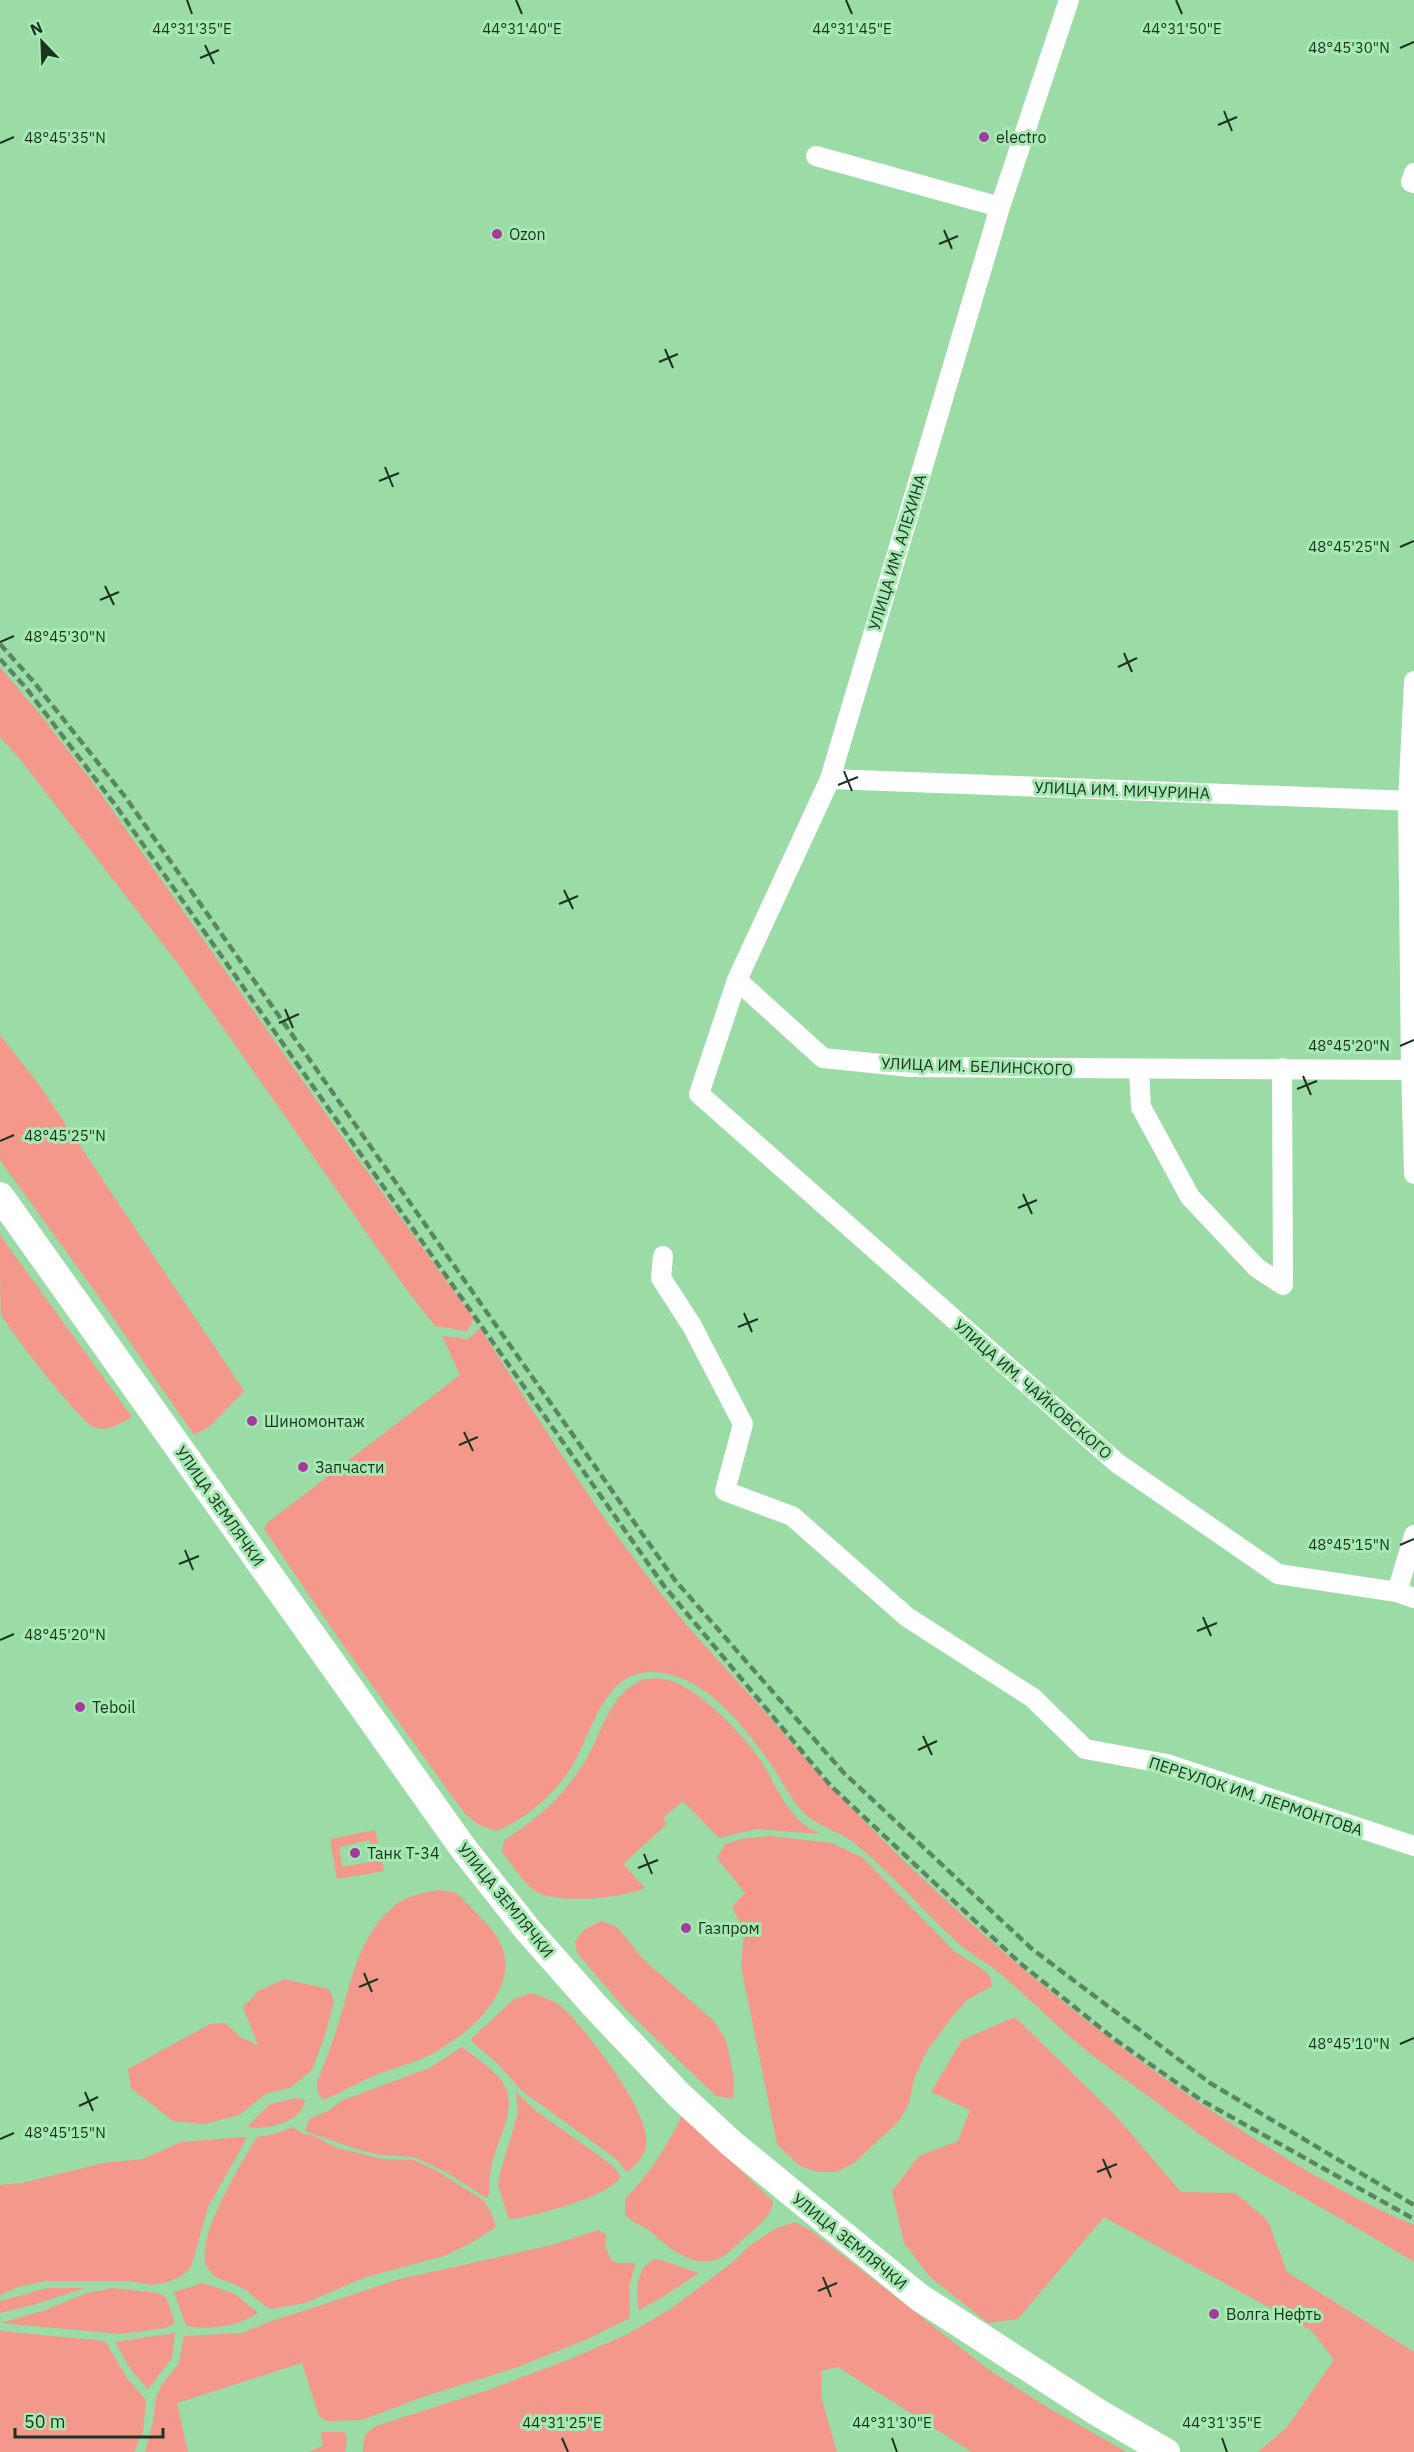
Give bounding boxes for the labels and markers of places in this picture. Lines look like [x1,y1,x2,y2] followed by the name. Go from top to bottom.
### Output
[996,127,1046,147] place label: electro
[977,130,991,144] marker: electro
[509,224,546,244] place label: Ozon
[490,227,504,241] marker: Ozon
[264,1411,365,1431] place label: Шиномонтаж
[245,1414,259,1428] marker: Шиномонтаж
[315,1457,384,1477] place label: Запчасти
[296,1460,310,1474] marker: Запчасти
[92,1697,136,1717] place label: Teboil
[73,1700,87,1714] marker: Teboil
[367,1843,440,1863] place label: Танк Т-34
[348,1846,362,1860] marker: Танк Т-34
[698,1918,760,1938] place label: Газпром
[679,1921,693,1935] marker: Газпром
[1226,2304,1321,2324] place label: Волга Нефть
[1207,2307,1221,2321] marker: Волга Нефть

